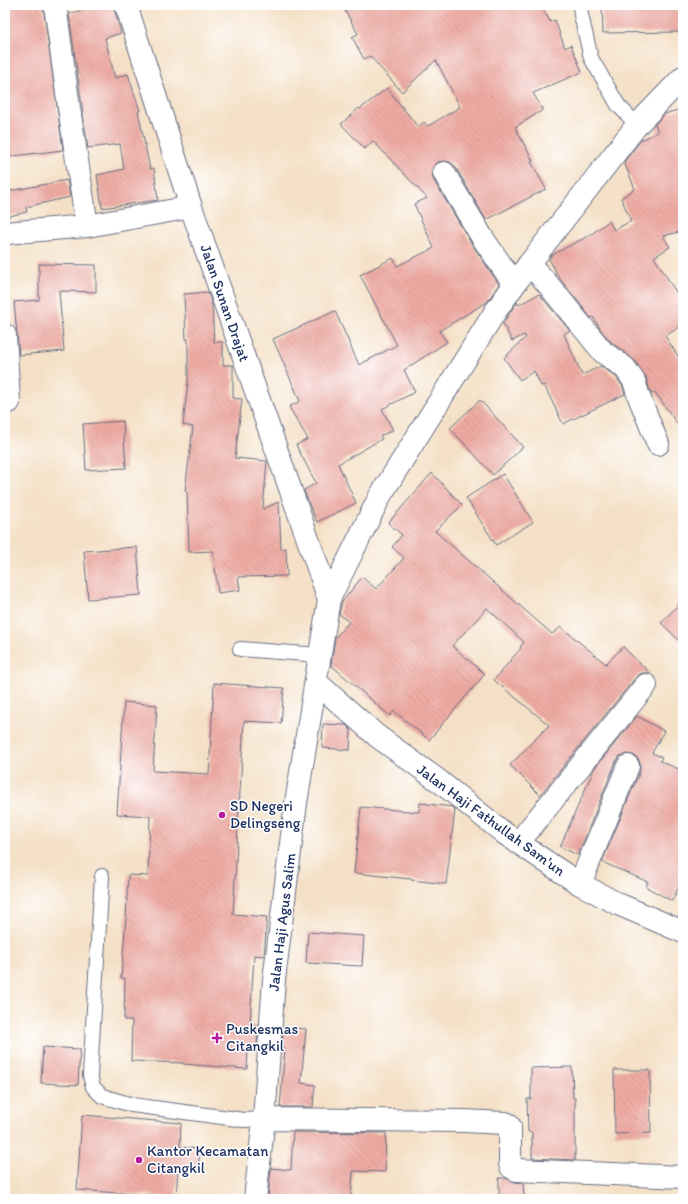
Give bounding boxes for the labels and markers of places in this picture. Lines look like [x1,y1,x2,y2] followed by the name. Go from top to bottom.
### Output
[230,797,301,832] place label: SD Negeri Delingseng
[217,810,227,820] marker: SD Negeri Delingseng
[226,1020,298,1055] place label: Puskesmas Citangkil
[211,1032,223,1044] marker: Puskesmas Citangkil
[147,1142,269,1177] place label: Kantor Kecamatan Citangkil
[134,1155,144,1165] marker: Kantor Kecamatan Citangkil

